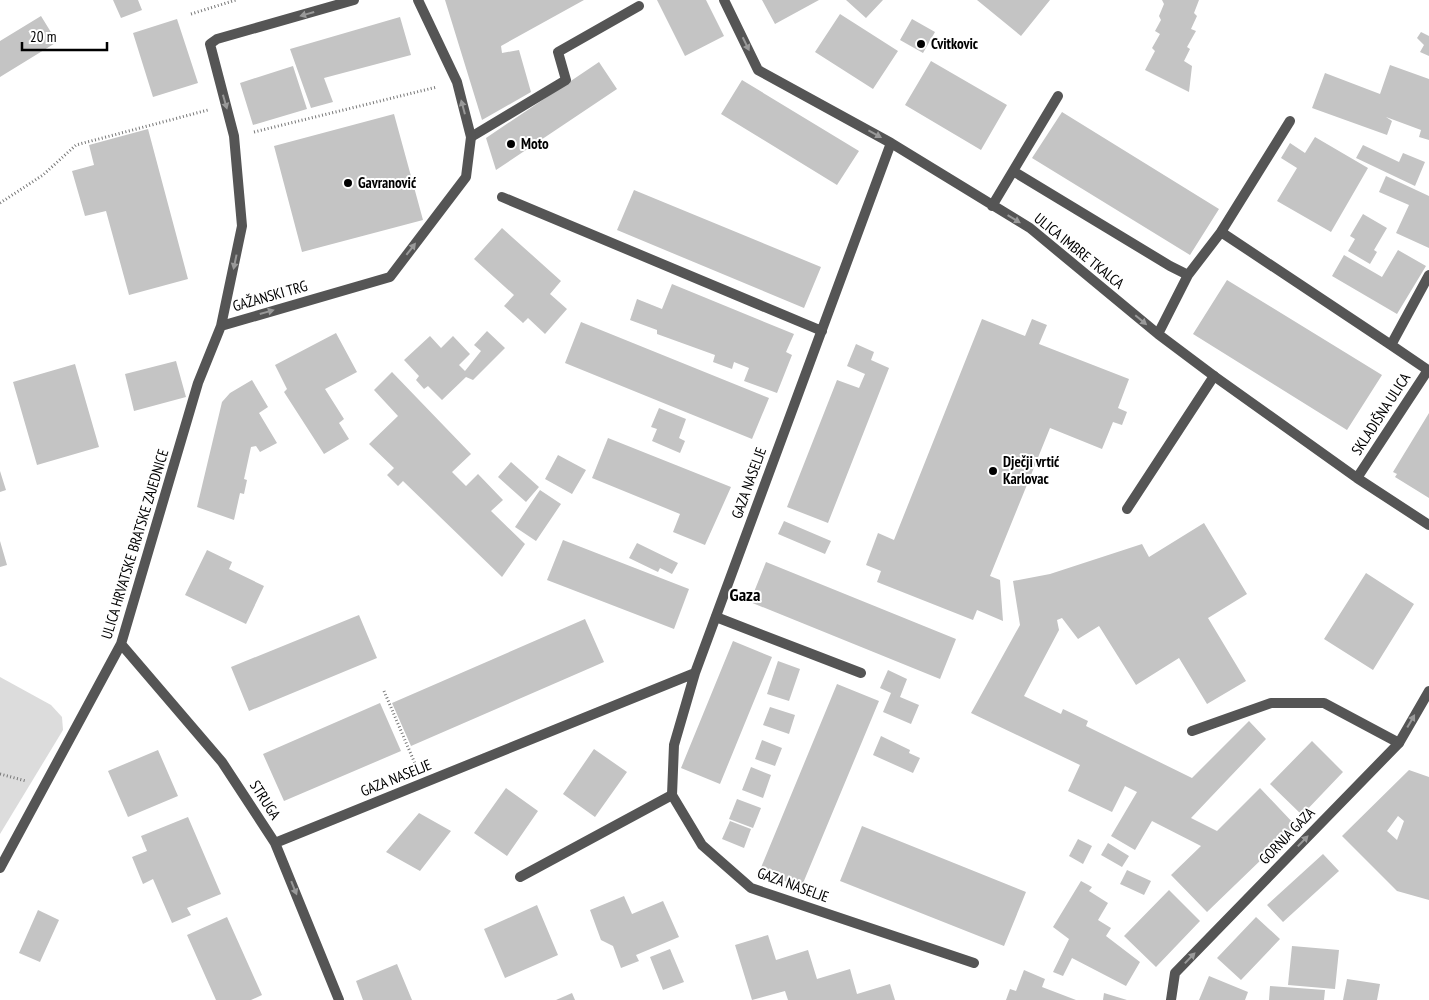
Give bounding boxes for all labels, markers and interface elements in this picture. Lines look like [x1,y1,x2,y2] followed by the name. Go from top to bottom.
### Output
[300,10,315,18] one-way arrow
[22,20,108,52] scale bar
[30,27,56,46] text: 20 m
[931,34,979,53] place label: Cvitkovic
[742,37,750,51] one-way arrow
[915,38,927,50] marker: Cvitkovic
[221,94,229,109] one-way arrow
[459,99,467,114] one-way arrow
[869,130,882,139] one-way arrow
[521,134,549,153] place label: Moto
[505,138,517,150] marker: Moto
[358,173,417,192] place label: Gavranović
[342,177,354,189] marker: Gavranović
[1031,209,1129,293] street label: ULICA IMBRE TKALCA
[1007,214,1020,223] one-way arrow
[406,243,417,256] one-way arrow
[230,254,238,270] one-way arrow
[230,276,309,315] street label: GAŽANSKI TRG
[260,308,275,316] one-way arrow
[1134,314,1147,325] one-way arrow
[1347,368,1415,458] street label: SKLADIŠNA ULICA
[727,444,770,521] street label: GAZA NASELJE
[97,447,172,641] street label: ULICA HRVATSKE BRATSKE ZAJEDNICE
[1003,452,1060,488] place label: Dječji vrtić Karlovac
[987,465,999,477] marker: Dječji vrtić Karlovac
[730,583,760,606] district label: Gaza
[1407,714,1416,727] one-way arrow
[358,755,434,800] street label: GAZA NASELJE
[246,777,285,824] street label: STRUGA
[1255,803,1319,868] street label: GORNJA GAZA
[1297,835,1309,847] one-way arrow
[755,863,832,906] street label: GAZA NASELJE
[291,881,298,896] one-way arrow
[1184,952,1196,964] one-way arrow

